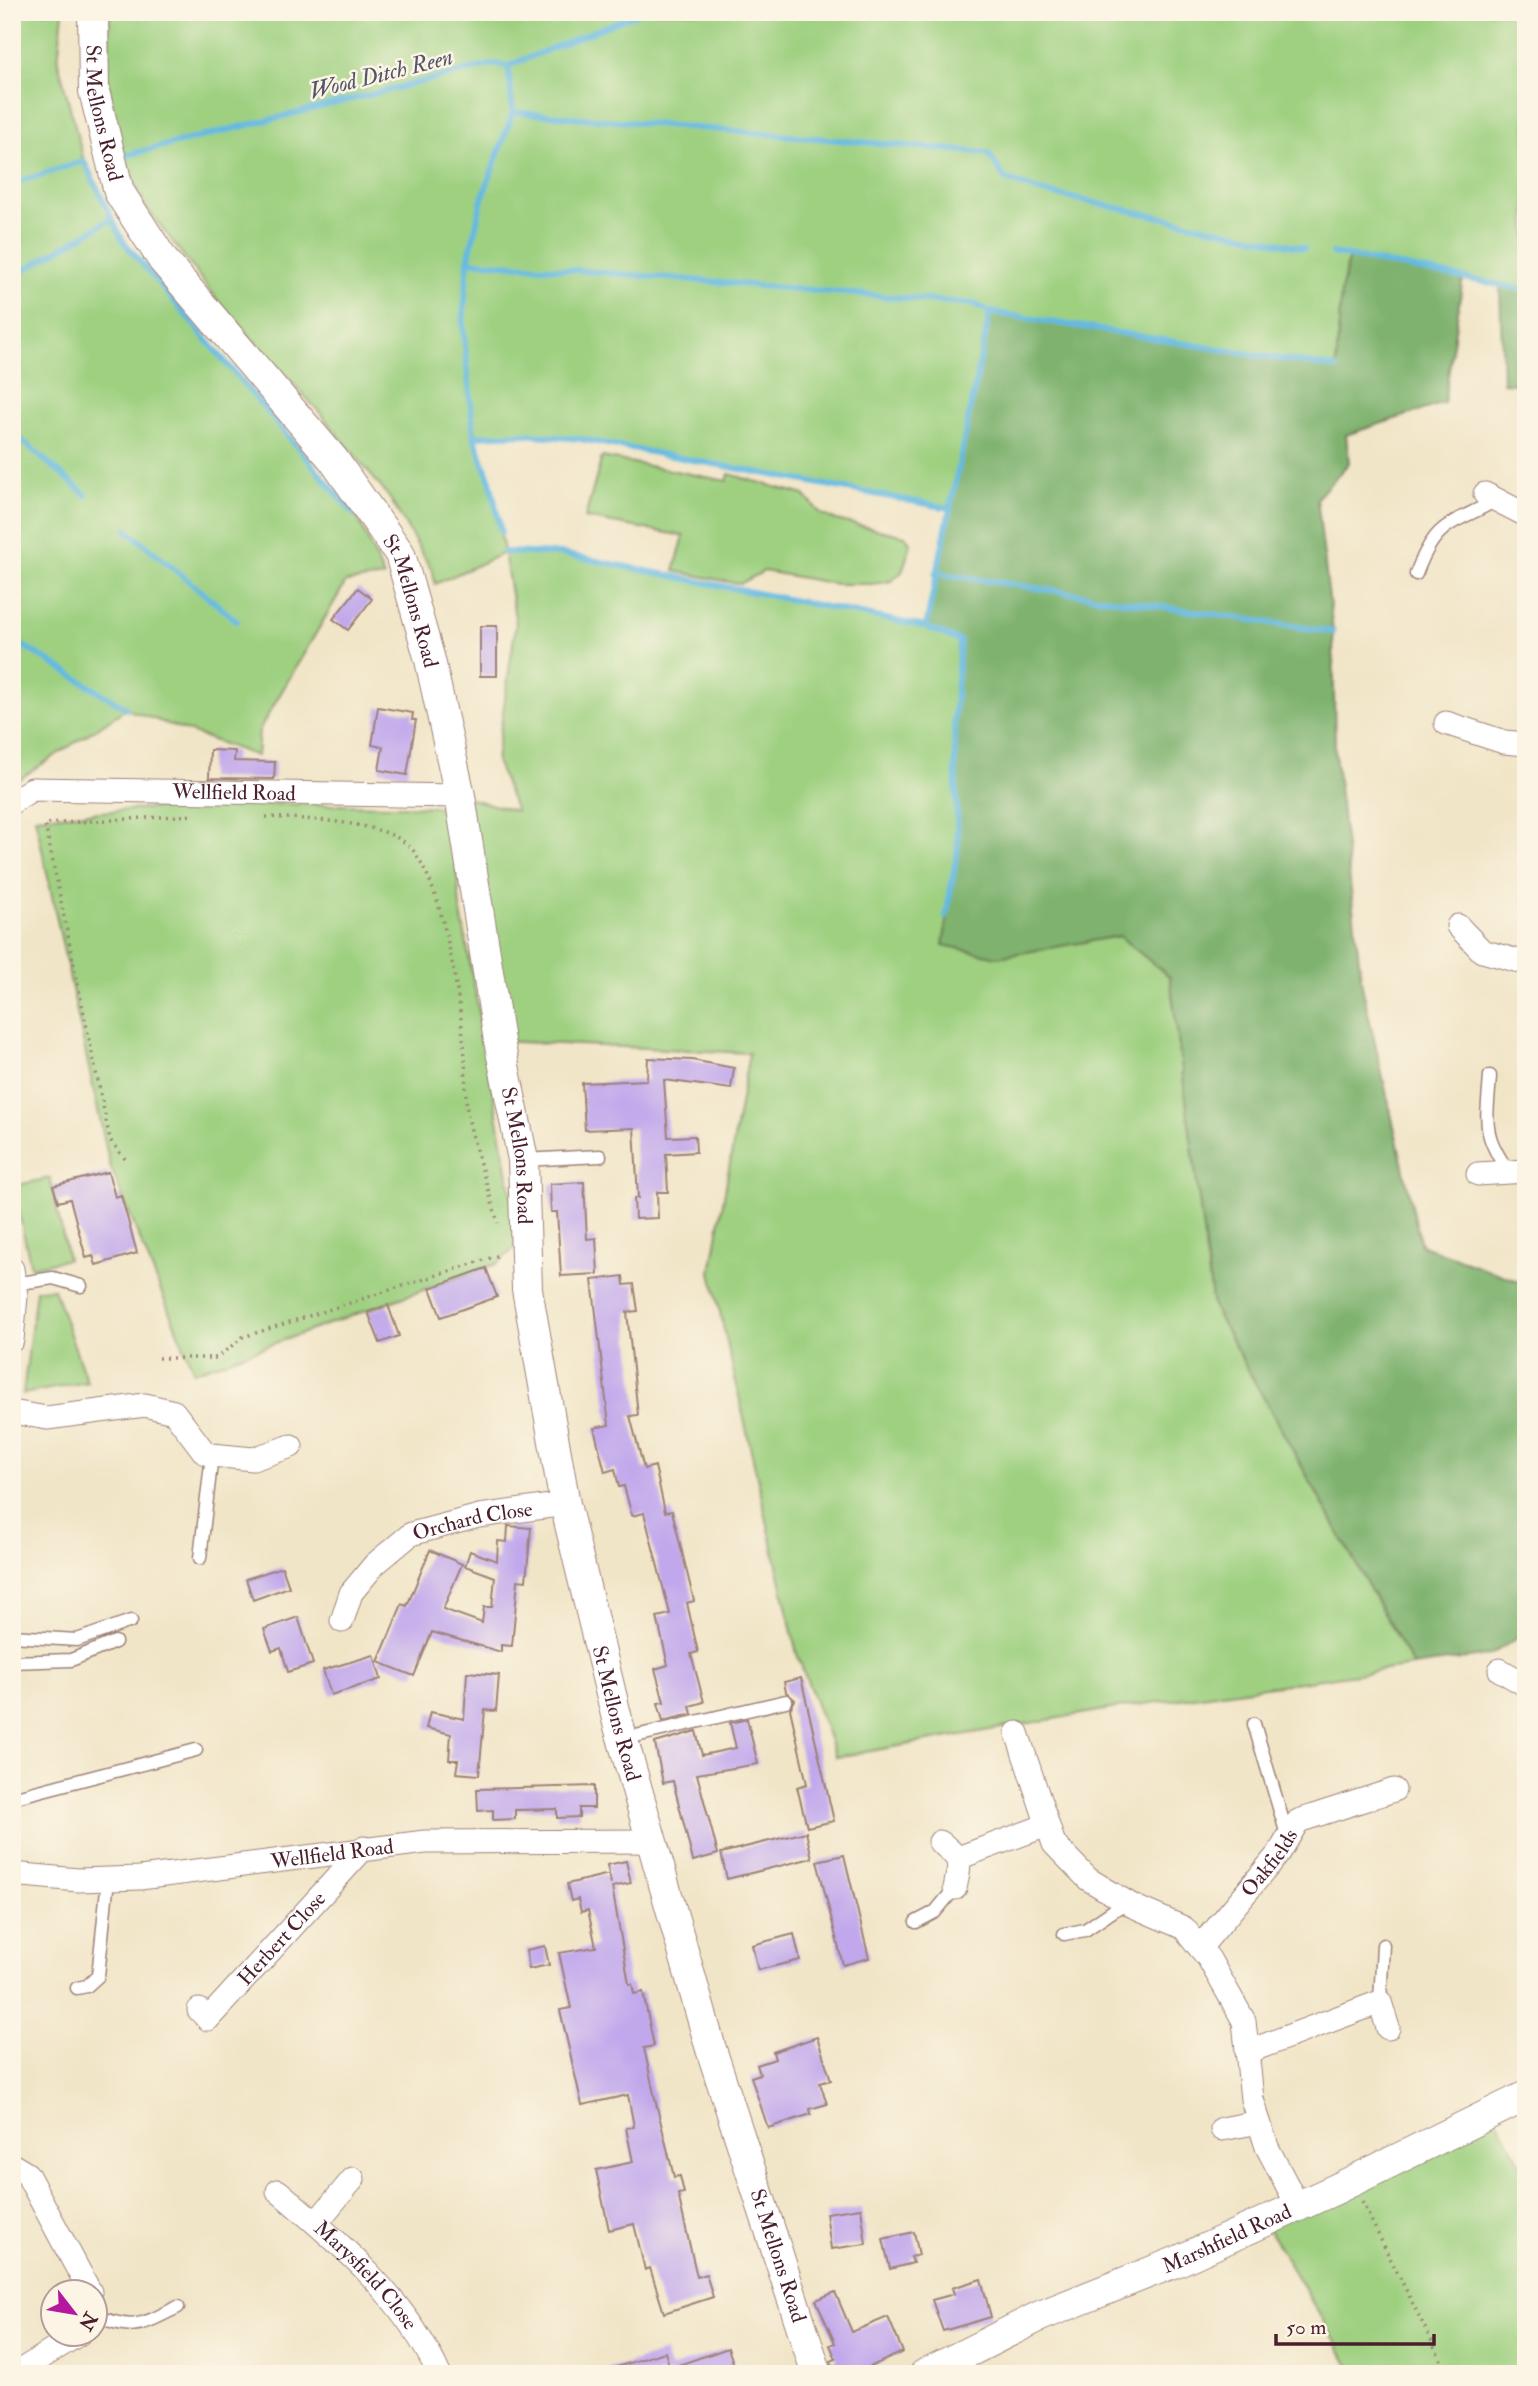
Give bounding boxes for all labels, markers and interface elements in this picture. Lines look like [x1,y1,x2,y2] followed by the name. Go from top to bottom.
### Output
[306,42,456,106] water label: Wood Ditch Reen
[80,44,129,185] street label: St Mellons Road
[377,529,445,671] street label: St Mellons Road
[171,778,297,807] street label: Wellfield Road
[495,1084,539,1226] street label: St Mellons Road
[409,1495,534,1547] street label: Orchard Close
[586,1643,648,1785] street label: St Mellons Road
[1235,1824,1304,1902] street label: Oakfields
[268,1833,396,1875] street label: Wellfield Road
[232,1885,332,1991] street label: Herbert Close
[744,2185,813,2326] street label: St Mellons Road
[1158,2197,1296,2279] street label: Marshfield Road
[309,2215,424,2335] street label: Marysfield Close
[38,2278,108,2348] north arrow
[1276,2302,1433,2346] scale bar
[73,2307,103,2336] text: N
[1286,2314,1327,2341] text: 50 m

